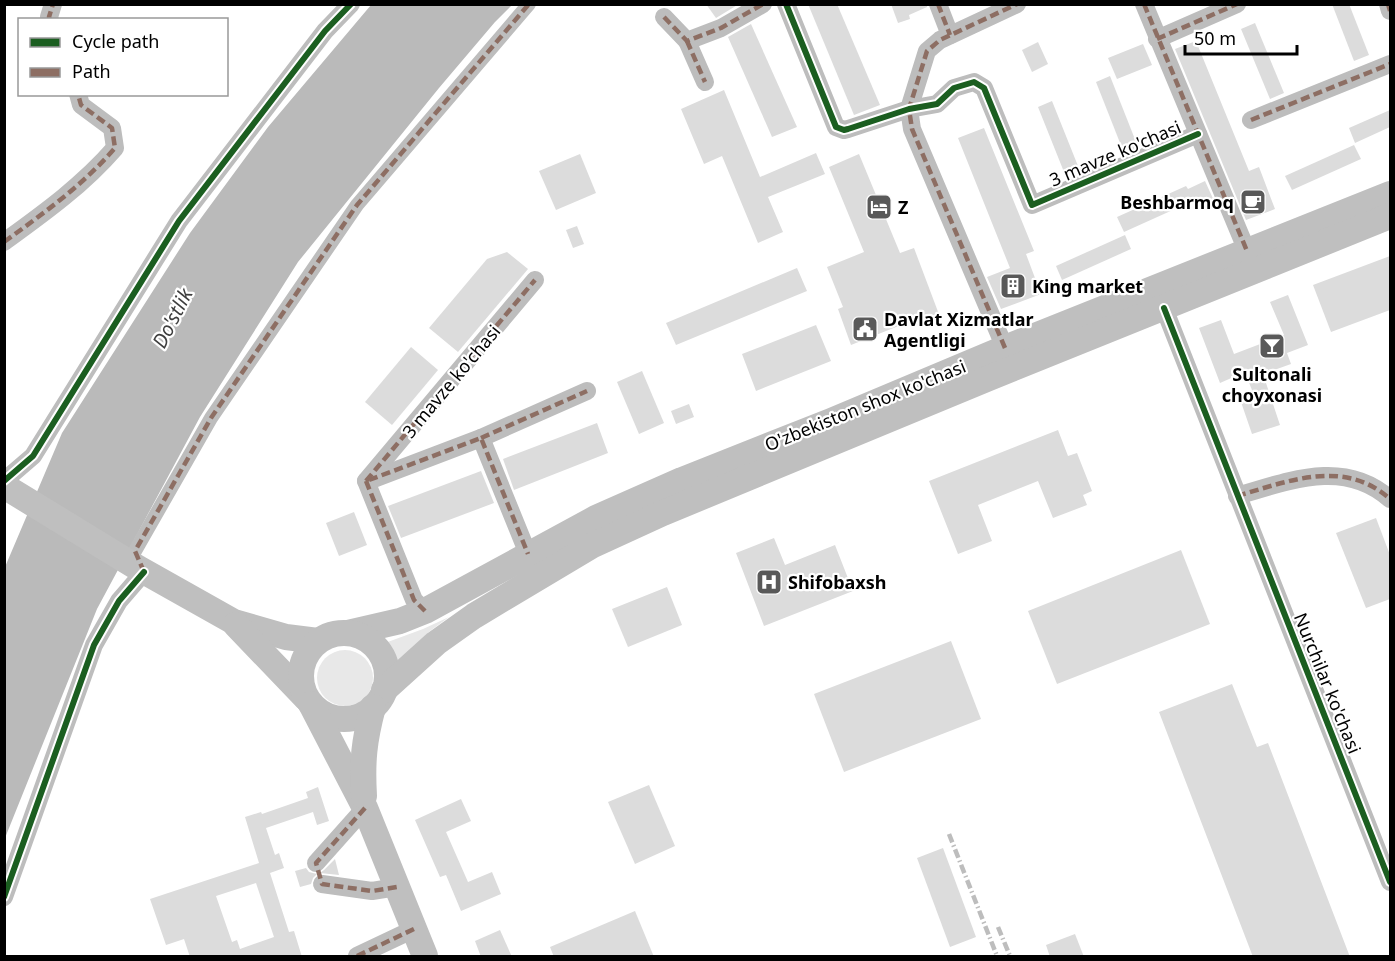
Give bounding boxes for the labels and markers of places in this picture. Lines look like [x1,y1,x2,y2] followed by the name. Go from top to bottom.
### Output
[1238,187,1268,217] cafe icon: Beshbarmoq
[1120,190,1234,214] place label: Beshbarmoq
[864,192,894,222] hotel icon: Z
[898,195,908,219] place label: Z
[998,271,1028,301] building icon: King market
[1032,274,1143,298] place label: King market
[884,307,1034,352] place label: Davlat Xizmatlar Agentligi
[850,314,880,344] public building icon: Davlat Xizmatlar Agentligi
[1257,331,1287,361] bar icon: Sultonali choyxonasi
[1222,362,1322,407] place label: Sultonali choyxonasi
[754,567,784,597] hospital icon: Shifobaxsh
[788,570,887,594] place label: Shifobaxsh

